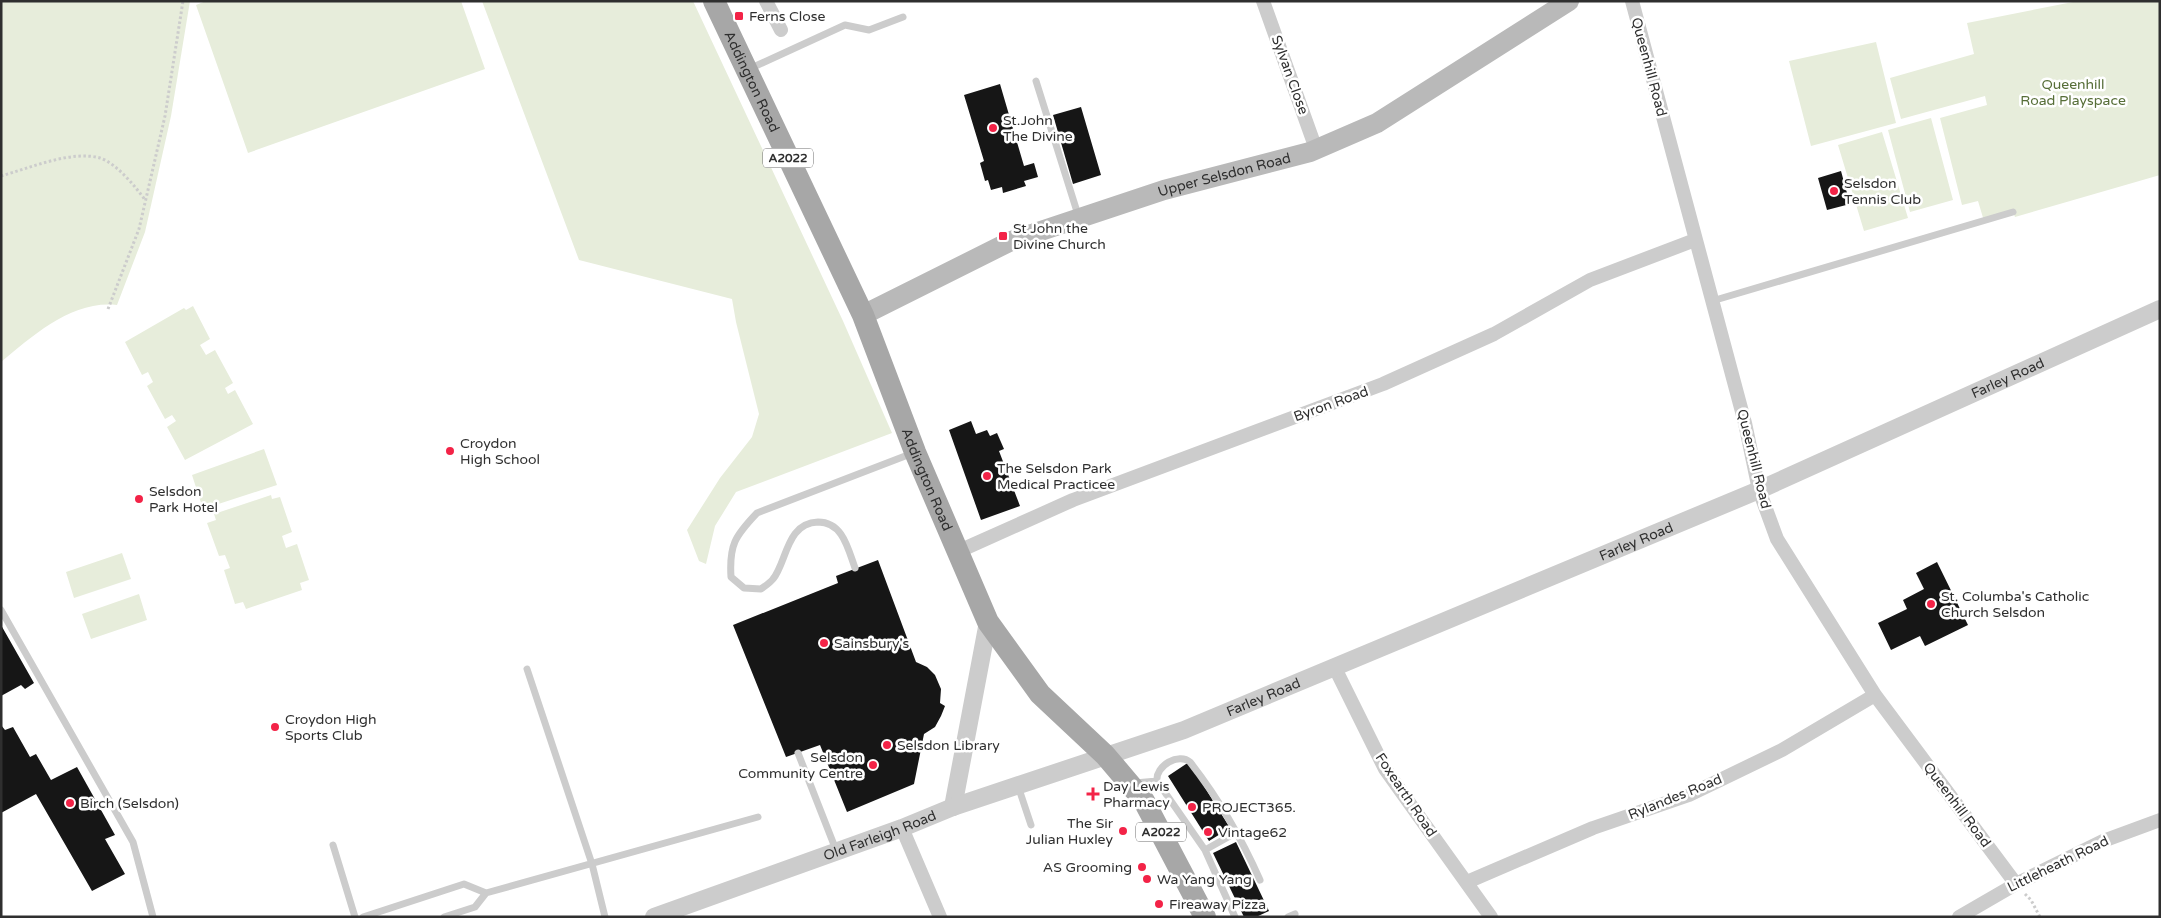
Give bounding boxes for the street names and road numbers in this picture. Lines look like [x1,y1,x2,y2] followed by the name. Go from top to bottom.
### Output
[1628,16,1670,118] street label: Queenhill Road
[721,28,783,135] street label: Addington Road
[1268,33,1312,117] street label: Sylvan Close
[763,148,813,168] road number: A2022
[1156,149,1292,200] street label: Upper Selsdon Road
[1968,354,2047,402] street label: Farley Road
[1291,383,1371,425] street label: Byron Road
[1733,407,1775,511] street label: Queenhill Road
[898,426,956,533] street label: Addington Road
[1597,518,1676,564] street label: Farley Road
[1224,674,1303,720] street label: Farley Road
[1372,750,1440,840] street label: Foxearth Road
[1920,759,1994,851] street label: Queenhill Road
[1626,770,1724,824] street label: Rylandes Road
[821,806,939,864] street label: Old Farleigh Road
[1136,822,1186,842] road number: A2022
[2005,832,2111,896] street label: Littleheath Road

